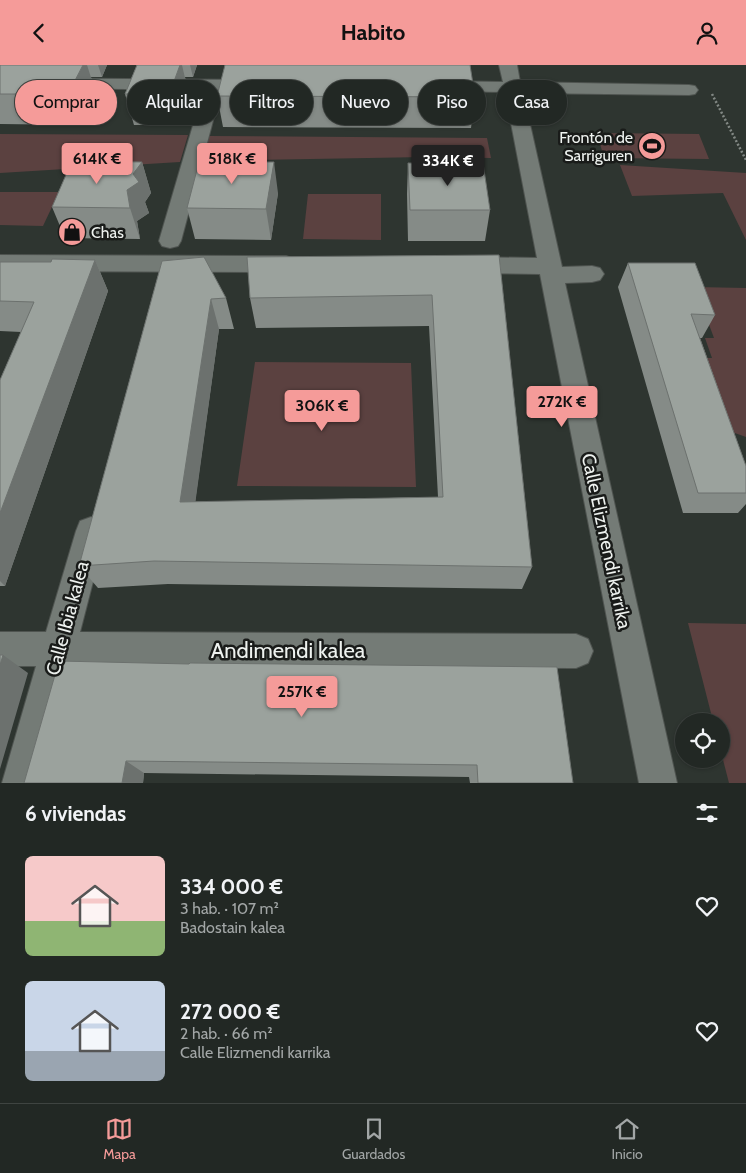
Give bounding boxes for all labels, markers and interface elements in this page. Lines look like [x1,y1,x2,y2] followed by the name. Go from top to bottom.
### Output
[25,19,53,47] icon: back
[341,19,405,46] text: Habito
[693,19,721,47] icon: person
[15,80,117,125] chip: Comprar
[127,80,220,125] chip: Alquilar
[230,80,313,125] chip: Filtros
[323,80,408,125] chip: Nuevo
[418,80,486,125] chip: Piso
[496,80,567,125] chip: Casa
[559,128,633,165] place label: Frontón de Sarriguren
[637,131,667,161] sports icon: Frontón de Sarriguren
[56,143,138,185] pin: 614K €
[191,143,273,185] pin: 518K €
[407,145,489,187] pin: 334K €
[73,149,121,168] text: 614K €
[208,149,256,168] text: 518K €
[422,151,474,170] text: 334K €
[57,217,87,247] shop icon: Chas
[91,223,124,242] place label: Chas
[521,385,603,428] pin: 272K €
[281,389,363,432] pin: 306K €
[538,392,586,411] text: 272K €
[296,396,348,415] text: 306K €
[577,451,636,631] street label: Calle Elizmendi karrika
[41,559,94,678] street label: Calle Ibia kalea
[211,637,366,664] street label: Andimendi kalea
[261,675,343,718] pin: 257K €
[277,682,327,701] text: 257K €
[675,713,730,768] map controls
[675,713,730,768] button: locate
[693,799,721,827] icon: filters
[25,801,126,826] text: 6 viviendas
[180,874,283,899] text: 334 000 €
[65,876,125,936] icon: home
[693,892,721,920] icon: heart
[180,899,279,918] text: 3 hab. · 107 m²
[180,918,285,937] text: Badostain kalea
[180,999,280,1024] text: 272 000 €
[65,1001,125,1061] icon: home
[693,1017,721,1045] icon: heart
[180,1024,273,1043] text: 2 hab. · 66 m²
[180,1043,330,1062] text: Calle Elizmendi karrika
[103,1115,136,1163] tab: Mapa
[342,1115,405,1163] tab: Guardados
[612,1115,643,1163] tab: Inicio

